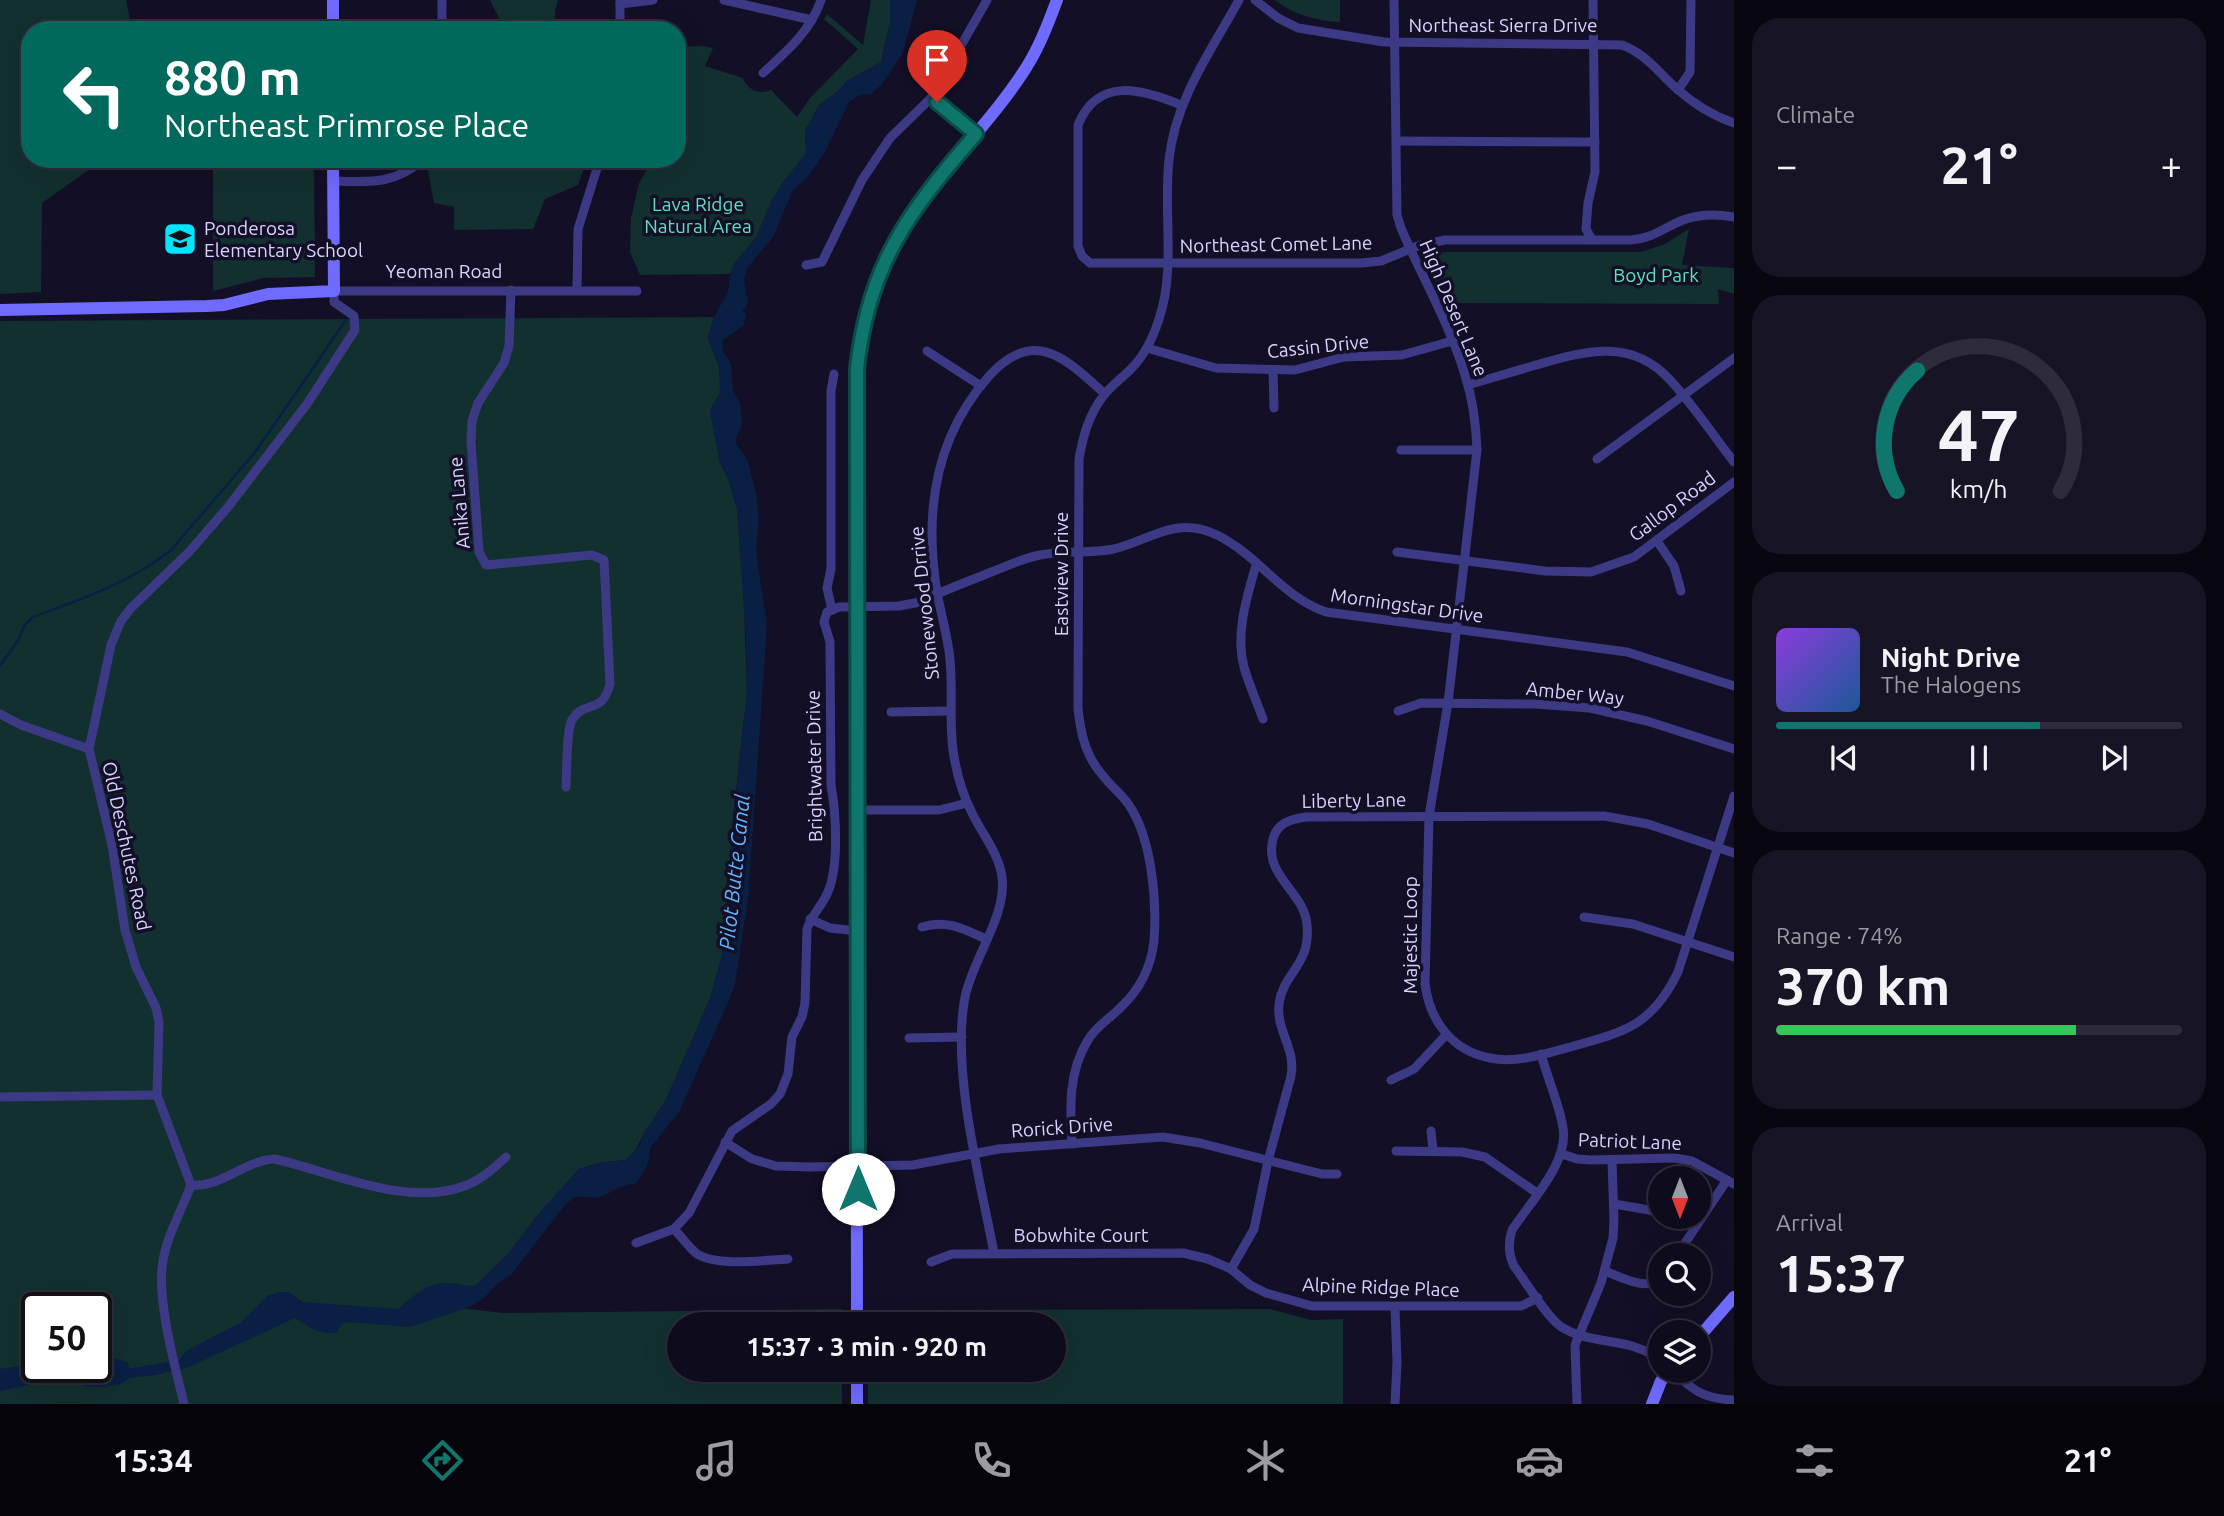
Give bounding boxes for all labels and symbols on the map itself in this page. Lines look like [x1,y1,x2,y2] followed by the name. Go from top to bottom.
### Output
[1409,14,1598,36] street label: Northeast Sierra Drive
[907,30,967,102] pin
[644,193,752,237] park label: Lava Ridge Natural Area
[204,217,363,261] place label: Ponderosa Elementary School
[161,220,199,258] school or university icon: Ponderosa Elementary School
[1179,231,1373,257] street label: Northeast Comet Lane
[1415,236,1493,380] street label: High Desert Lane
[386,260,502,282] street label: Yeoman Road
[1613,264,1699,286] park label: Boyd Park
[1266,330,1370,362] street label: Cassin Drive
[444,456,474,550] street label: Anika Lane
[1624,466,1720,546] street label: Gallop Road
[1050,512,1072,636] street label: Eastview Drive
[905,525,943,681] street label: Stonewood Drrive
[1329,583,1485,627] street label: Morningstar Drive
[1525,677,1625,709] street label: Amber Way
[802,690,826,842] street label: Brightwater Drive
[98,760,156,932] street label: Old Deschutes Road
[1301,788,1407,812] street label: Liberty Lane
[714,793,754,951] water label: Pilot Butte Canal
[1399,876,1421,994] street label: Majestic Loop
[1010,1112,1114,1142] street label: Rorick Drive
[1578,1128,1682,1154] street label: Patriot Lane
[821,1152,895,1226] position arrow
[1648,1166,1712,1228] north arrow
[1013,1224,1149,1246] street label: Bobwhite Court
[1302,1273,1460,1301] street label: Alpine Ridge Place
[21,1292,112,1383] speed limit sign: 50

